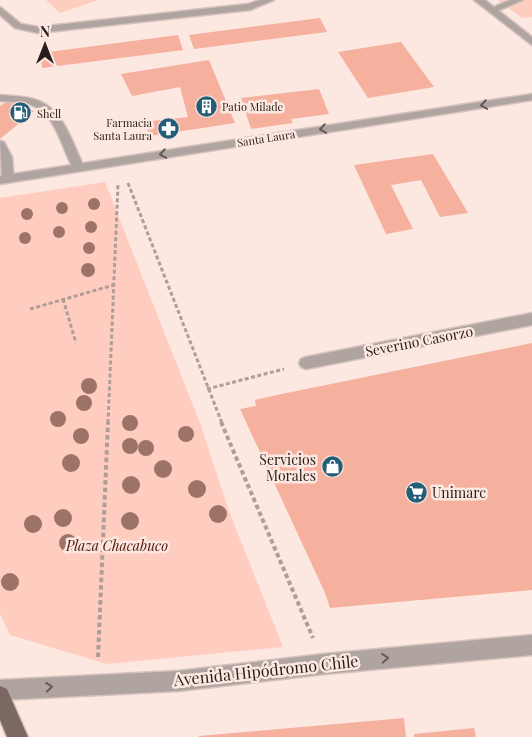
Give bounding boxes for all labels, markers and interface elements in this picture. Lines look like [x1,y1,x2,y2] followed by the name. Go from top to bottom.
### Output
[20,20,70,70] north arrow
[40,22,50,41] text: N
[194,94,218,118] building icon: Patio Milade
[222,99,284,114] place label: Patio Milade
[479,99,488,109] one-way arrow
[9,101,33,125] fuel station icon: Shell
[37,106,61,121] place label: Shell
[93,115,153,143] place label: Farmacia Santa Laura
[156,116,180,140] pharmacy icon: Farmacia Santa Laura
[319,124,328,134] one-way arrow
[236,126,297,150] street label: Santa Laura
[158,149,167,159] one-way arrow
[364,321,475,361] street label: Severino Casorzo
[259,450,316,485] place label: Servicios Morales
[320,455,344,479] shop icon: Servicios Morales
[404,480,428,504] supermarket icon: Unimarc
[432,483,486,502] place label: Unimarc
[65,536,168,555] park label: Plaza Chacabuco
[172,650,359,690] street label: Avenida Hipódromo Chile
[381,653,389,664] one-way arrow
[45,682,53,693] one-way arrow

